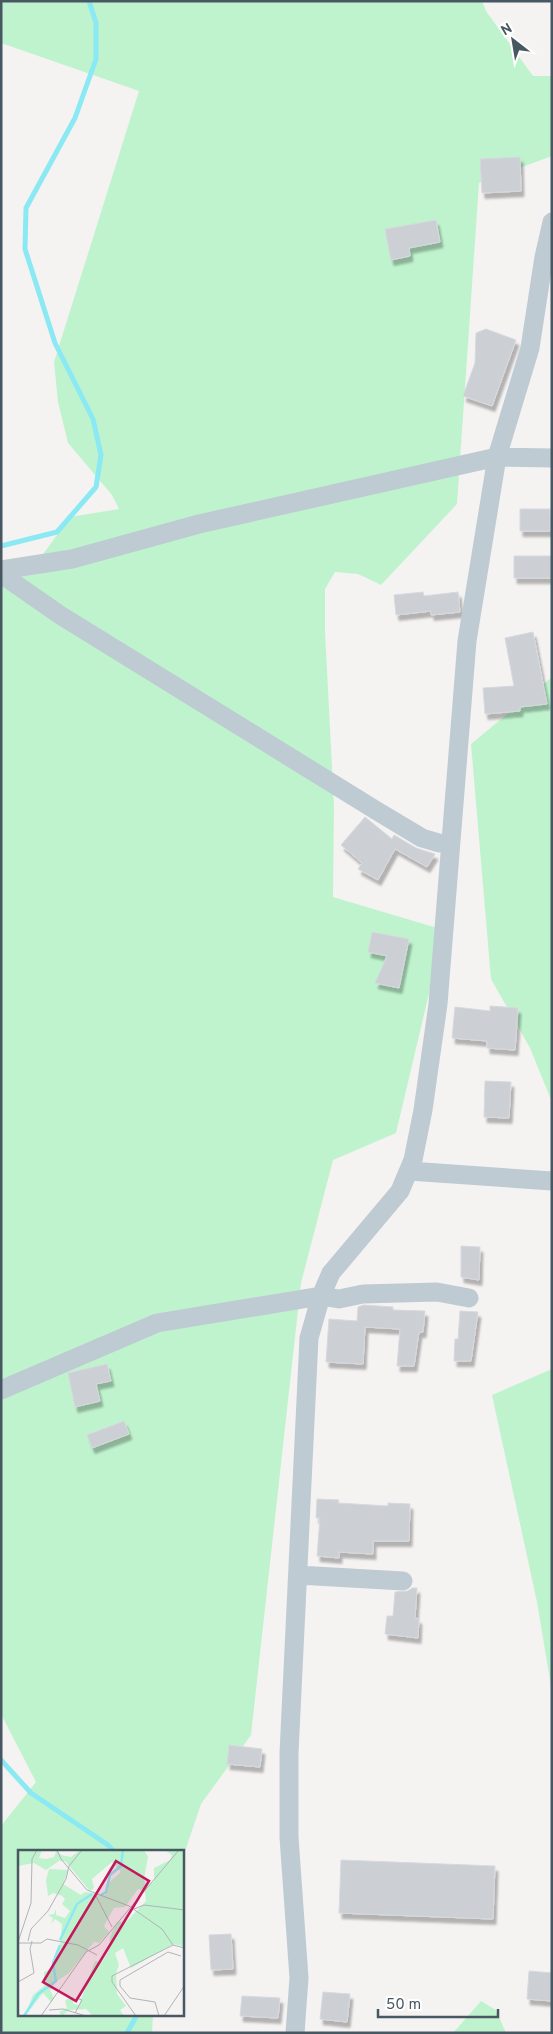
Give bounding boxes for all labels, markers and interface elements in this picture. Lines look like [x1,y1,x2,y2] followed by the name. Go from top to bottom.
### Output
[488,15,538,65] north arrow
[498,20,516,40] text: N
[18,1850,184,2016] inset map
[378,1986,498,2018] scale bar
[386,1996,421,2015] text: 50 m

